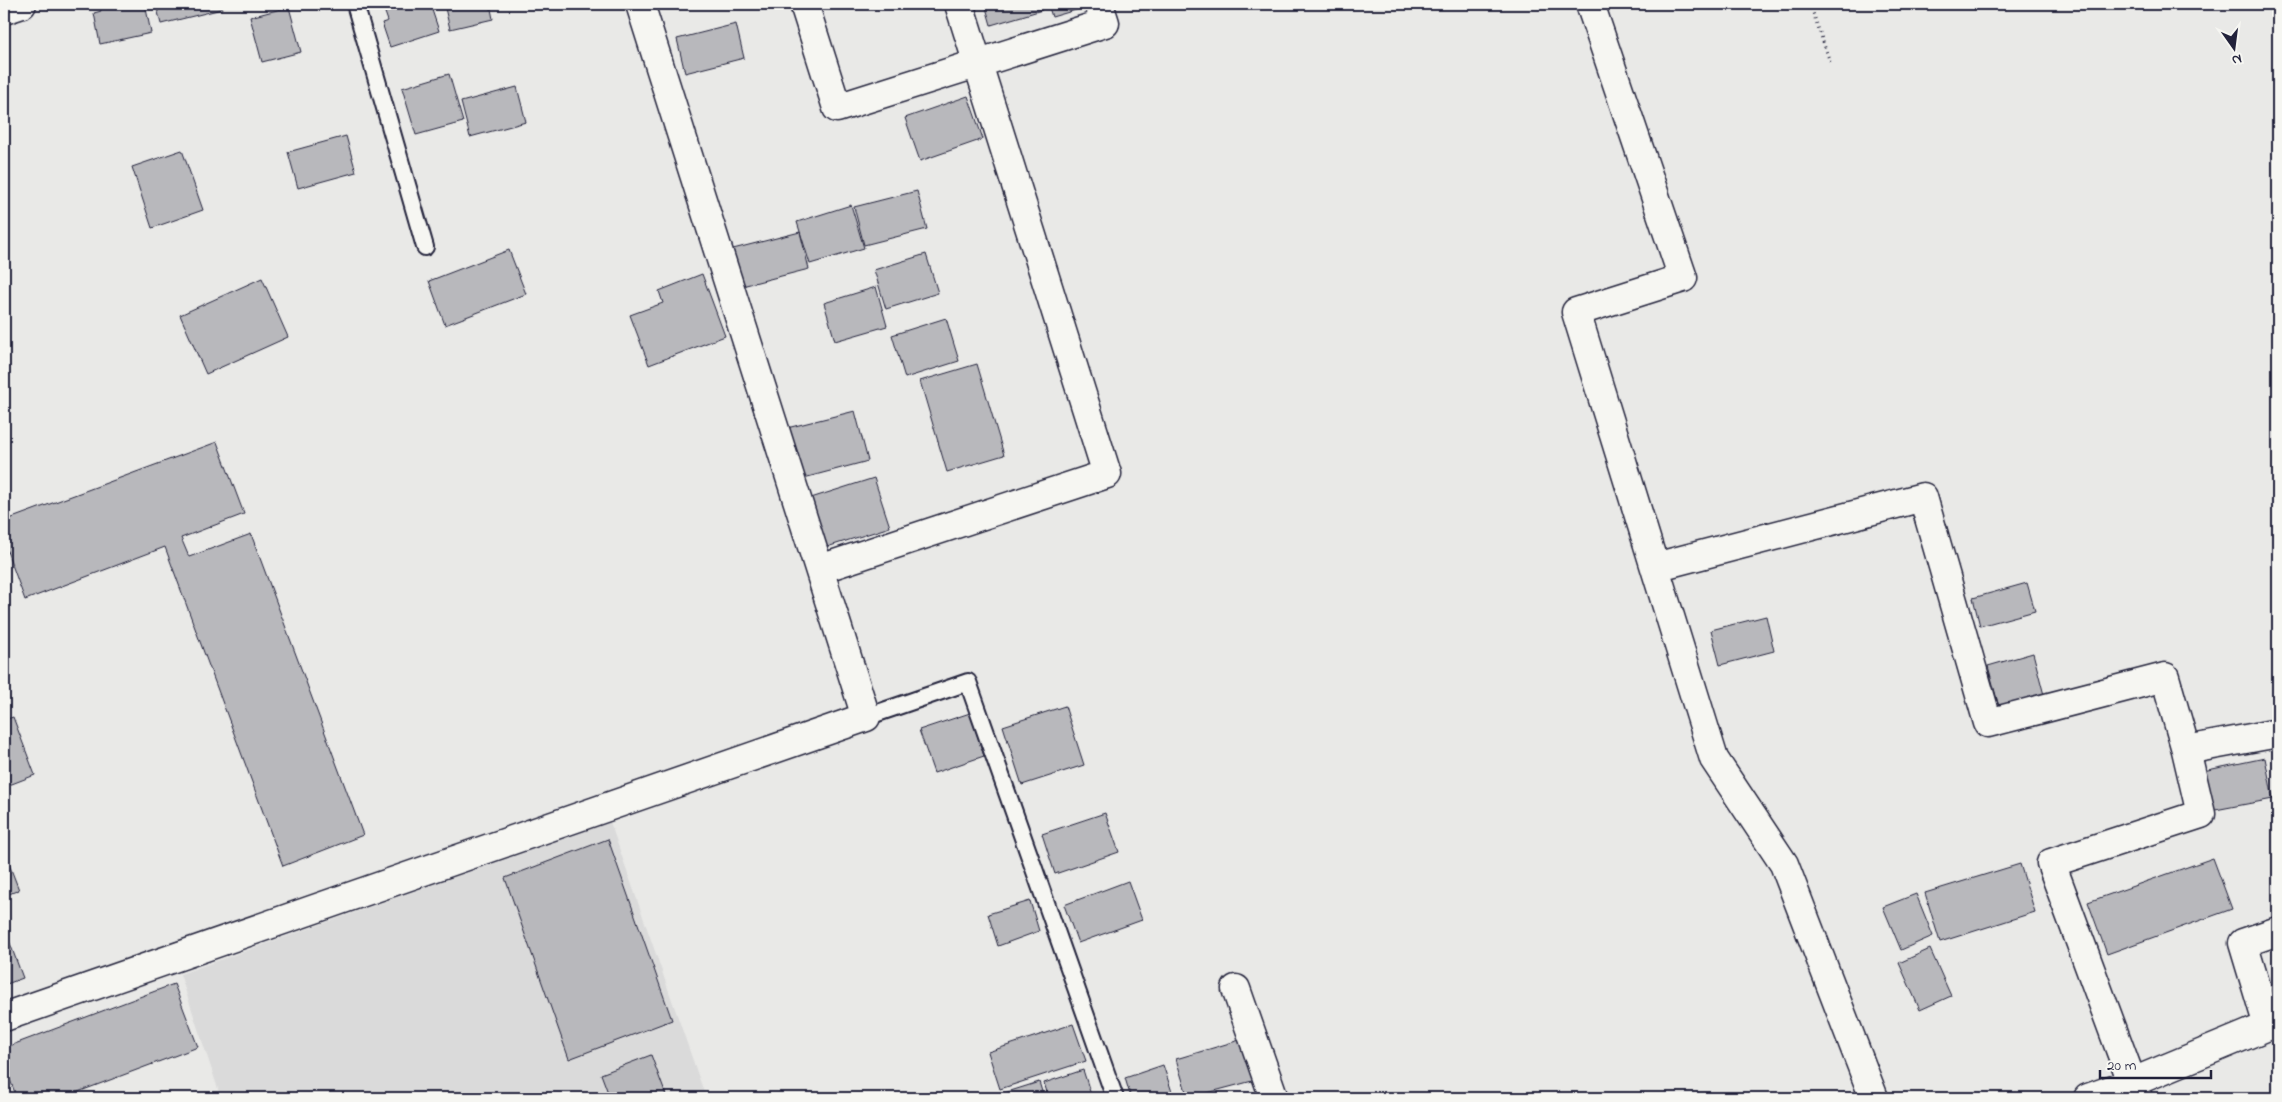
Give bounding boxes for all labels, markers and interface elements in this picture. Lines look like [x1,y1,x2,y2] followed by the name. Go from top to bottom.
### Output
[2210,22,2260,72] north arrow
[2230,48,2244,70] text: N
[2100,1047,2211,1079] scale bar
[2107,1055,2137,1077] text: 20 m

